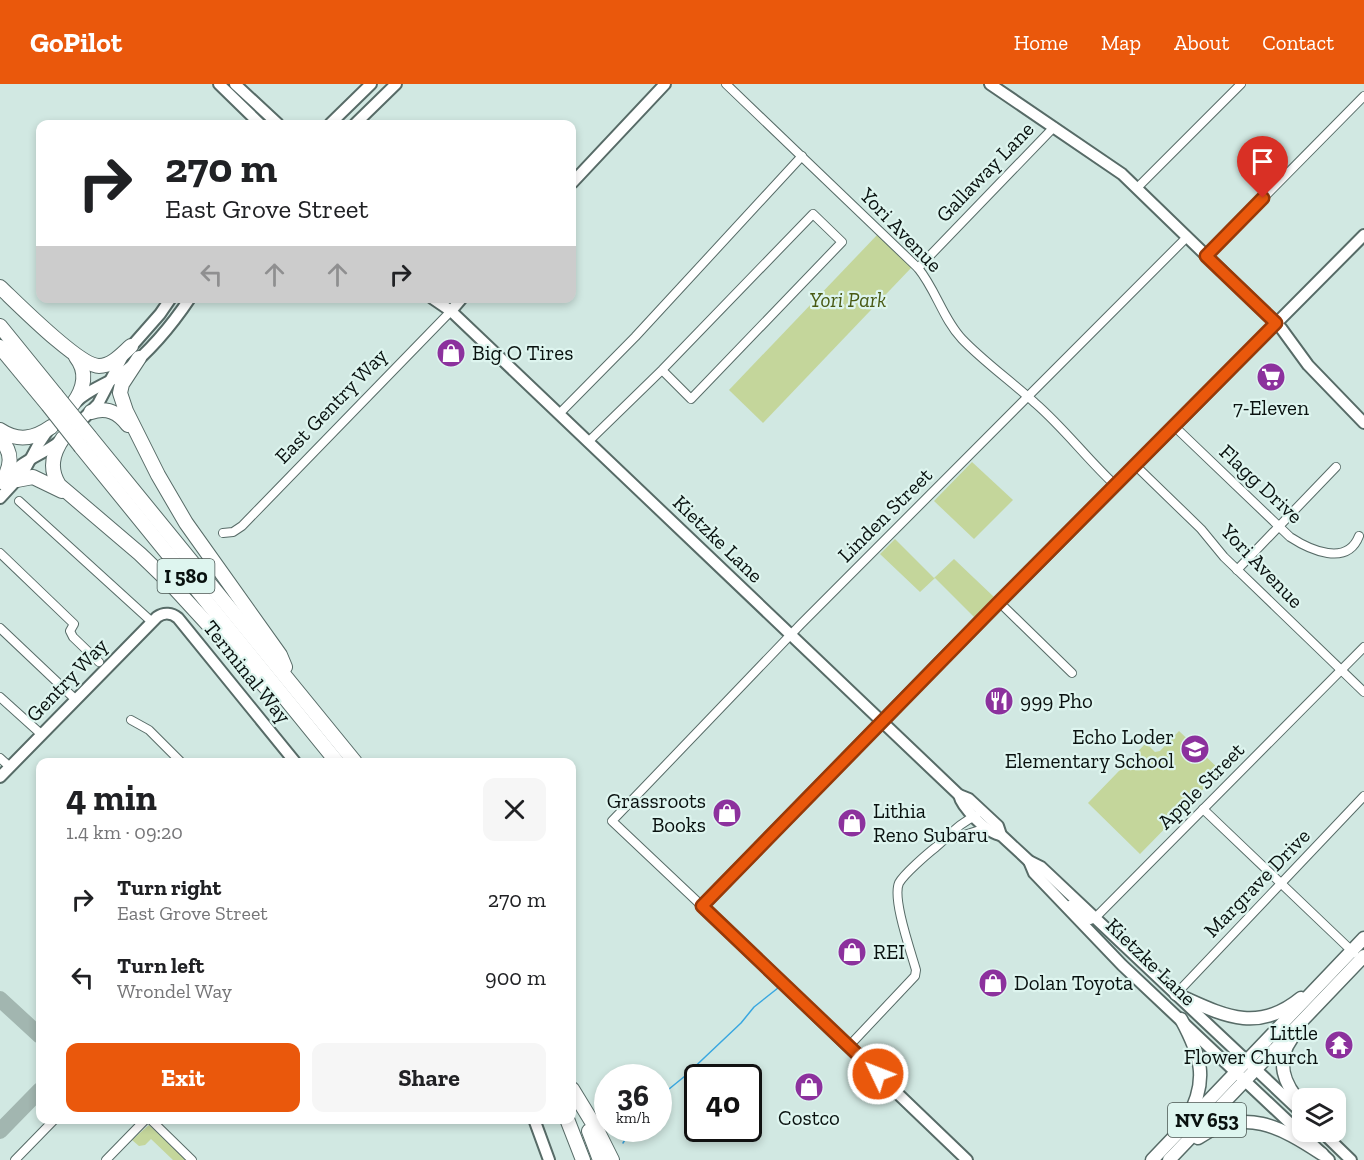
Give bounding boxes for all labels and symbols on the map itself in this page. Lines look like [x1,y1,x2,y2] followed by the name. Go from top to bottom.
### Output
[931,116,1039,227] street label: Gallaway Lane
[1237,136,1288,198] pin
[854,182,948,277] street label: Yori Avenue
[810,287,886,312] park label: Yori Park
[435,337,467,369] shop icon: Big O Tires
[472,340,573,365] place label: Big O Tires
[269,343,392,469] street label: East Gentry Way
[1255,361,1287,393] supermarket icon: 7-Eleven
[1233,395,1309,420] place label: 7-Eleven
[1215,439,1308,529] street label: Flagg Drive
[832,462,937,567] street label: Linden Street
[668,490,769,588] street label: Kietzke Lane
[1215,518,1309,613] street label: Yori Avenue
[158,559,214,593] road number: I 580
[198,615,297,728] street label: Terminal Way
[21,632,113,727] street label: Gentry Way
[983,685,1015,717] restaurant icon: 999 Pho
[1020,688,1093,713] place label: 999 Pho
[1005,724,1174,773] place label: Echo Loder Elementary School
[1179,733,1211,765] school or university icon: Echo Loder Elementary School
[1152,737,1249,834] street label: Apple Street
[607,788,706,837] place label: Grassroots Books
[711,797,743,829] shop icon: Grassroots Books
[873,798,988,847] place label: Lithia Reno Subaru
[836,807,868,839] shop icon: Lithia Reno Subaru
[1198,823,1315,942] street label: Margrave Drive
[1101,913,1202,1011] street label: Kietzke Lane
[836,936,868,968] shop icon: REI
[873,939,905,964] place label: REI
[977,967,1009,999] shop icon: Dolan Toyota
[1014,970,1133,995] place label: Dolan Toyota
[1184,1020,1318,1069] place label: Little Flower Church
[1323,1029,1355,1061] temple icon: Little Flower Church
[846,1042,910,1106] position arrow
[684,1064,762,1142] speed limit sign: 40
[793,1071,825,1103] shop icon: Costco
[1168,1103,1246,1137] road number: NV 653
[778,1105,840,1130] place label: Costco

